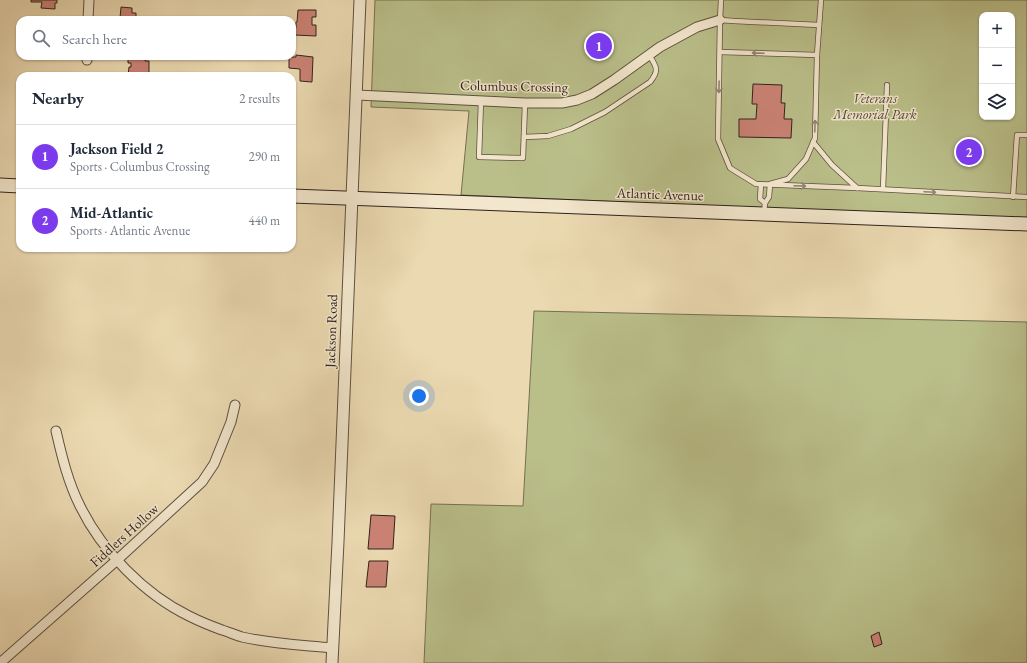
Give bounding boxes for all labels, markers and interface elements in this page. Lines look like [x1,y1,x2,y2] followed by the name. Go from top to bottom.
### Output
[979,12,1015,120] map controls
[979,12,1015,48] button: +
[16,16,296,60] search box
[30,27,52,49] icon: search
[62,29,127,48] text: Search here
[586,31,612,61] pin: 1
[979,48,1015,84] button: −
[752,49,765,57] one-way arrow
[460,76,569,96] street label: Columbus Crossing
[715,80,723,93] one-way arrow
[979,84,1015,120] button: layers
[32,87,84,109] text: Nearby
[832,89,917,123] park label: Veterans Memorial Park
[239,90,280,107] text: 2 results
[811,120,819,133] one-way arrow
[956,137,982,167] pin: 2
[70,139,164,158] text: Jackson Field 2
[42,148,48,165] text: 1
[249,148,280,165] text: 290 m
[70,158,210,175] text: Sports · Columbus Crossing
[793,182,806,189] one-way arrow
[615,183,704,205] street label: Atlantic Avenue
[923,188,936,196] one-way arrow
[70,203,153,222] text: Mid-Atlantic
[42,212,48,229] text: 2
[249,212,280,229] text: 440 m
[70,222,190,239] text: Sports · Atlantic Avenue
[321,293,341,369] street label: Jackson Road
[409,386,429,406] your location
[86,499,163,571] street label: Fiddlers Hollow

